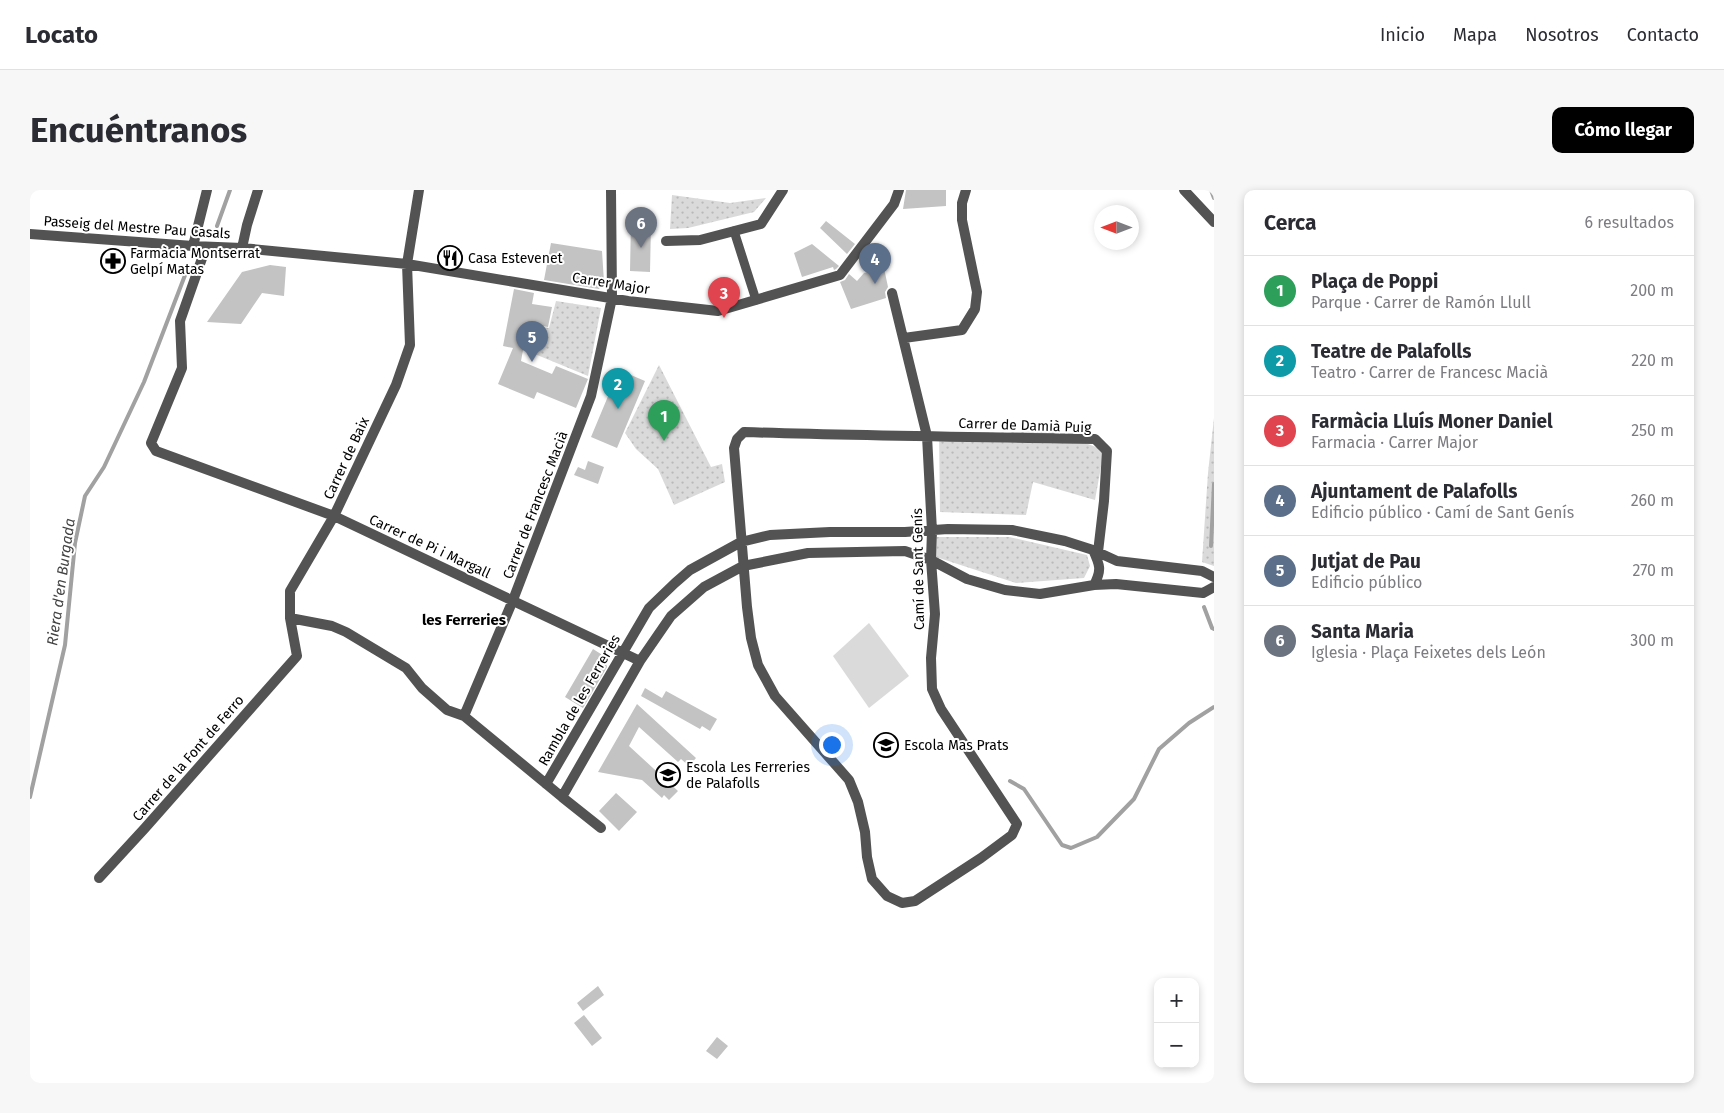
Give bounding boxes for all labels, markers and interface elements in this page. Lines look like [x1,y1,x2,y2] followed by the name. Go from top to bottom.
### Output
[25,21,98,49] text: Locato
[1380,24,1425,46] text: Inicio
[1453,24,1497,46] text: Mapa
[1525,24,1599,46] text: Nosotros
[1627,24,1699,46] text: Contacto
[1552,107,1694,153] button: Cómo llegar
[30,109,247,151] text: Encuéntranos
[1094,205,1139,250] north arrow
[625,207,657,248] pin: 6
[1264,210,1316,236] text: Cerca
[43,212,231,243] street label: Passeig del Mestre Pau Casals
[1585,213,1674,232] text: 6 resultados
[859,243,891,284] pin: 4
[130,245,261,278] place label: Farmàcia Montserrat Gelpí Matas
[437,245,463,271] restaurant icon: Casa Estevenet
[100,248,126,274] pharmacy icon: Farmàcia Montserrat Gelpí Matas
[468,250,564,267] place label: Casa Estevenet
[571,269,652,298] street label: Carrer Major
[1311,270,1438,293] text: Plaça de Poppi
[708,277,740,318] pin: 3
[1276,281,1284,300] text: 1
[1630,281,1674,300] text: 200 m
[1311,293,1531,312] text: Parque · Carrer de Ramón Llull
[516,321,548,362] pin: 5
[1311,340,1471,363] text: Teatre de Palafolls
[1276,351,1284,370] text: 2
[1631,351,1674,370] text: 220 m
[1311,363,1548,382] text: Teatro · Carrer de Francesc Macià
[602,368,634,409] pin: 2
[648,400,680,441] pin: 1
[1311,410,1553,433] text: Farmàcia Lluís Moner Daniel
[320,414,373,502] street label: Carrer de Baix
[958,415,1092,436] street label: Carrer de Damià Puig
[1276,421,1284,440] text: 3
[1631,421,1674,440] text: 250 m
[499,429,572,582] street label: Carrer de Francesc Macià
[1311,433,1478,452] text: Farmacia · Carrer Major
[1311,480,1517,503] text: Ajuntament de Palafolls
[1275,491,1285,510] text: 4
[1631,491,1674,510] text: 260 m
[1311,503,1574,522] text: Edificio público · Camí de Sant Genís
[909,507,928,630] street label: Camí de Sant Genís
[366,511,493,582] street label: Carrer de Pi i Margall
[43,517,79,647] water label: Riera d'en Burgada
[1311,550,1421,573] text: Jutjat de Pau
[1276,561,1284,580] text: 5
[1632,561,1674,580] text: 270 m
[1311,573,1422,592] text: Edificio público
[422,611,506,629] district label: les Ferreries
[1311,620,1414,643] text: Santa Maria
[535,631,624,769] street label: Rambla de les Ferreries
[1275,631,1285,650] text: 6
[1630,631,1674,650] text: 300 m
[1311,643,1546,662] text: Iglesia · Plaça Feixetes dels León
[129,692,248,825] street label: Carrer de la Font de Ferro
[819,732,845,758] your location
[873,732,899,758] school or university icon: Escola Mas Prats
[904,737,1009,754] place label: Escola Mas Prats
[686,759,810,792] place label: Escola Les Ferreries de Palafolls
[655,762,681,788] school or university icon: Escola Les Ferreries de Palafolls
[1154,978,1199,1068] map controls
[1154,978,1199,1023] button: +
[1154,1023,1199,1068] button: −

